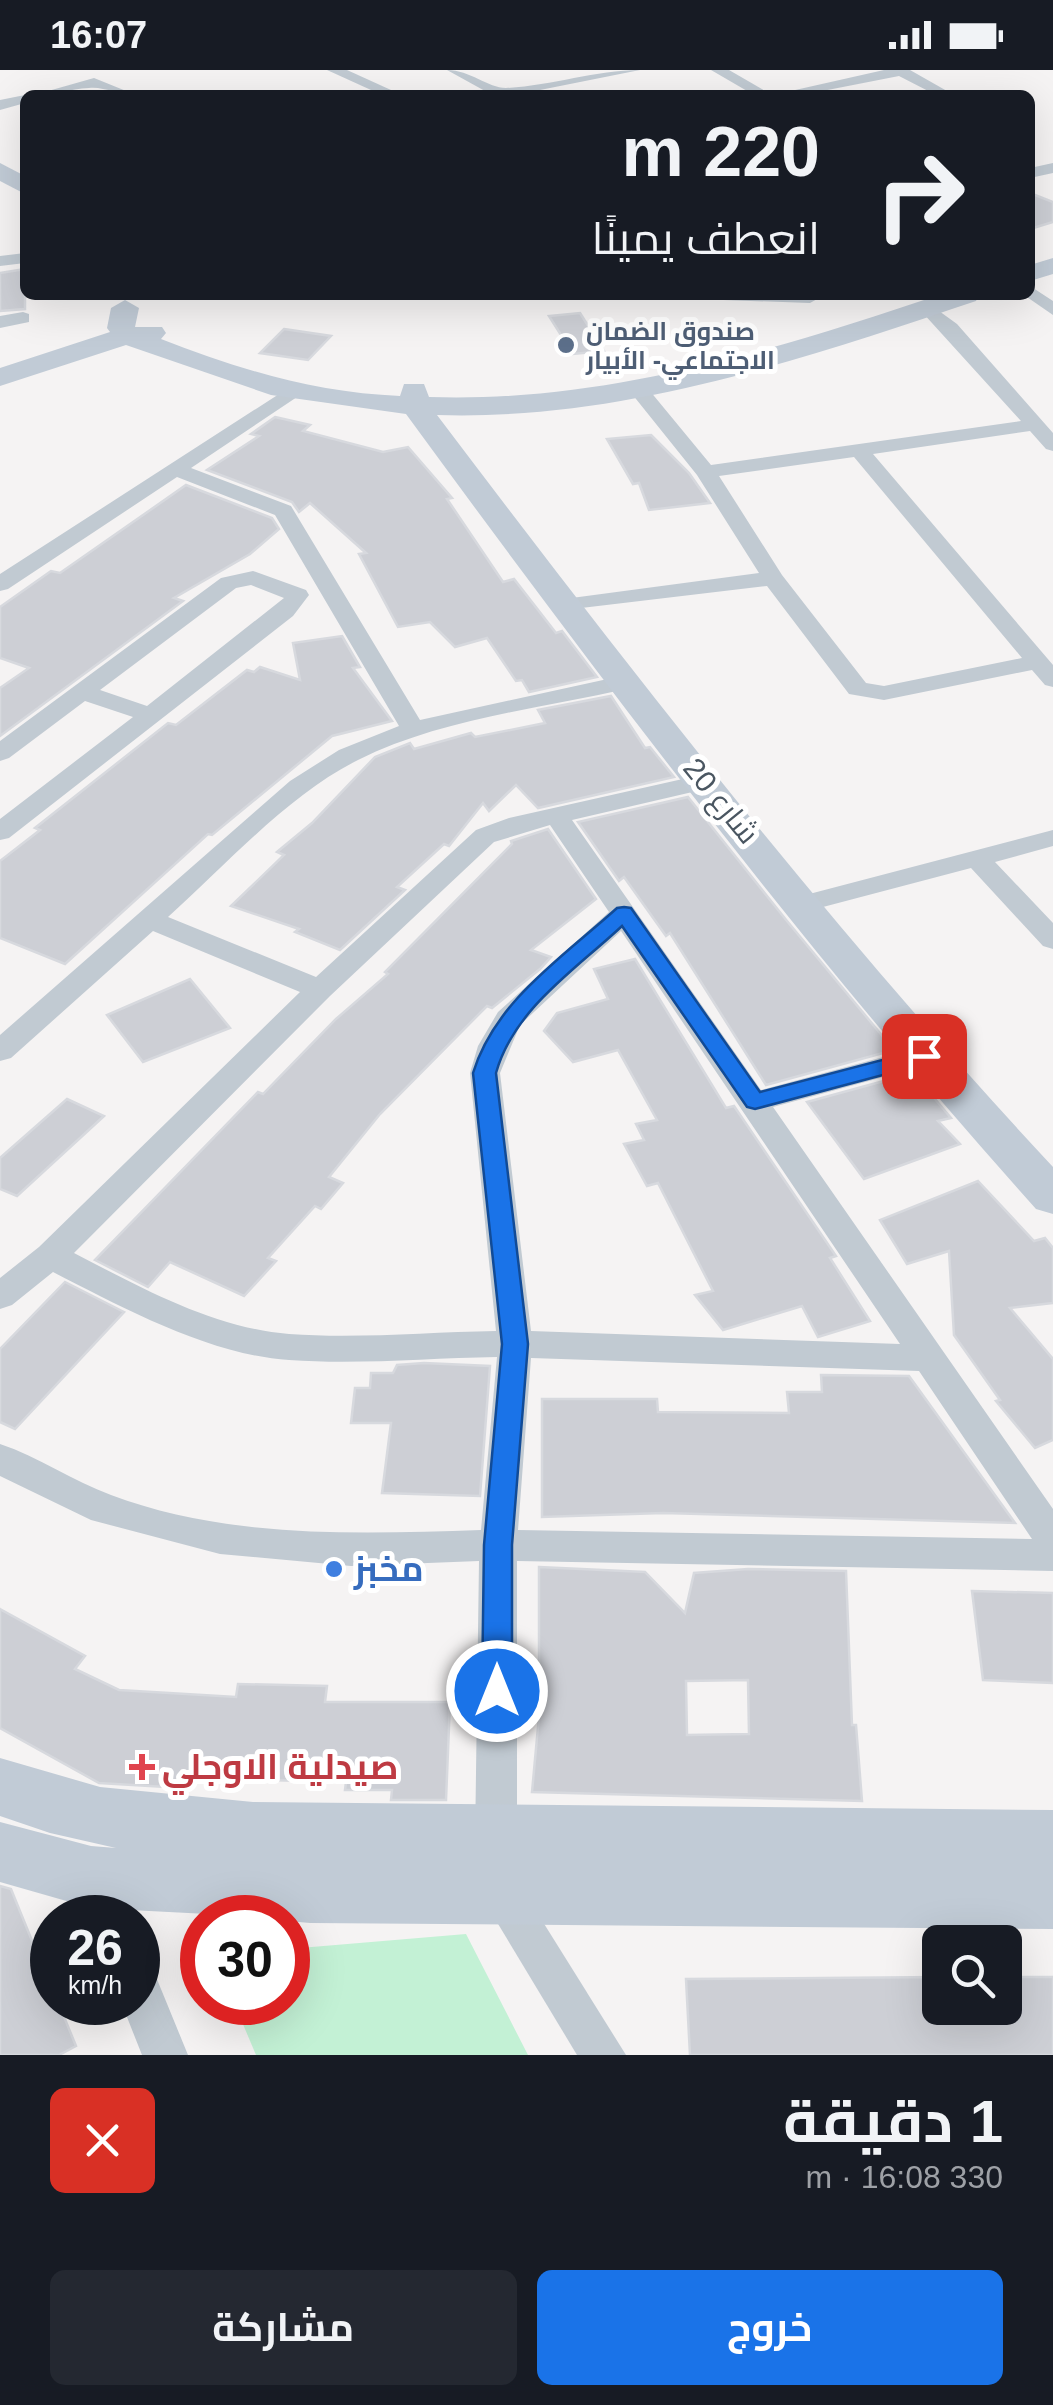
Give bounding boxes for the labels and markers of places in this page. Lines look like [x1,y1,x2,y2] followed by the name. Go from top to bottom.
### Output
[585,317,775,380] place label: صندوق الضمان الاجتماعي- الأبيار
[555,334,577,356] marker: صندوق الضمان الاجتماعي- الأبيار
[882,1014,967,1099] pin
[353,1549,424,1590] place label: مخبز
[323,1558,345,1580] marker: مخبز
[162,1747,398,1795] place label: صيدلية الاوجلي
[131,1756,153,1778] marker: صيدلية الاوجلي

